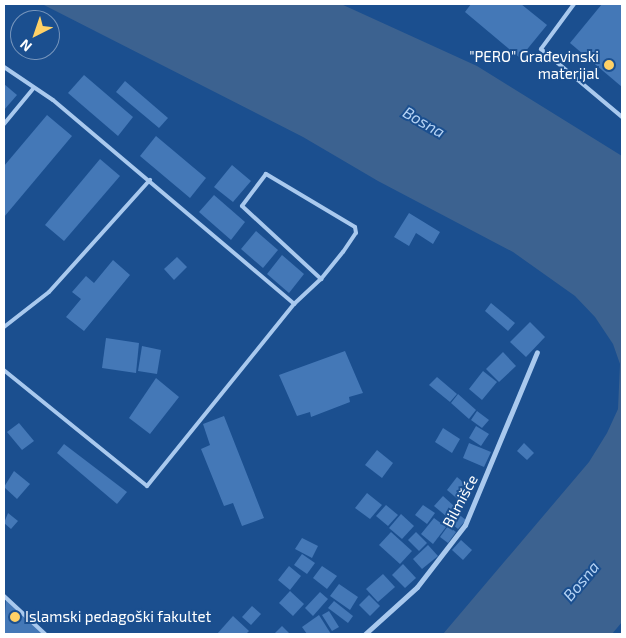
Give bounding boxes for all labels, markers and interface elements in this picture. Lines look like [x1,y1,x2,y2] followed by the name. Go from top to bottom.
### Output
[10,10,60,60] north arrow
[16,36,35,56] text: N
[469,47,599,82] place label: "PERO" Građevinski materijal
[603,59,615,71] marker: "PERO" Građevinski materijal
[400,102,448,142] water label: Bosna
[439,472,481,530] street label: Bilmišće
[559,557,603,605] water label: Bosna
[25,608,211,626] place label: Islamski pedagoški fakultet
[9,611,21,623] marker: Islamski pedagoški fakultet

